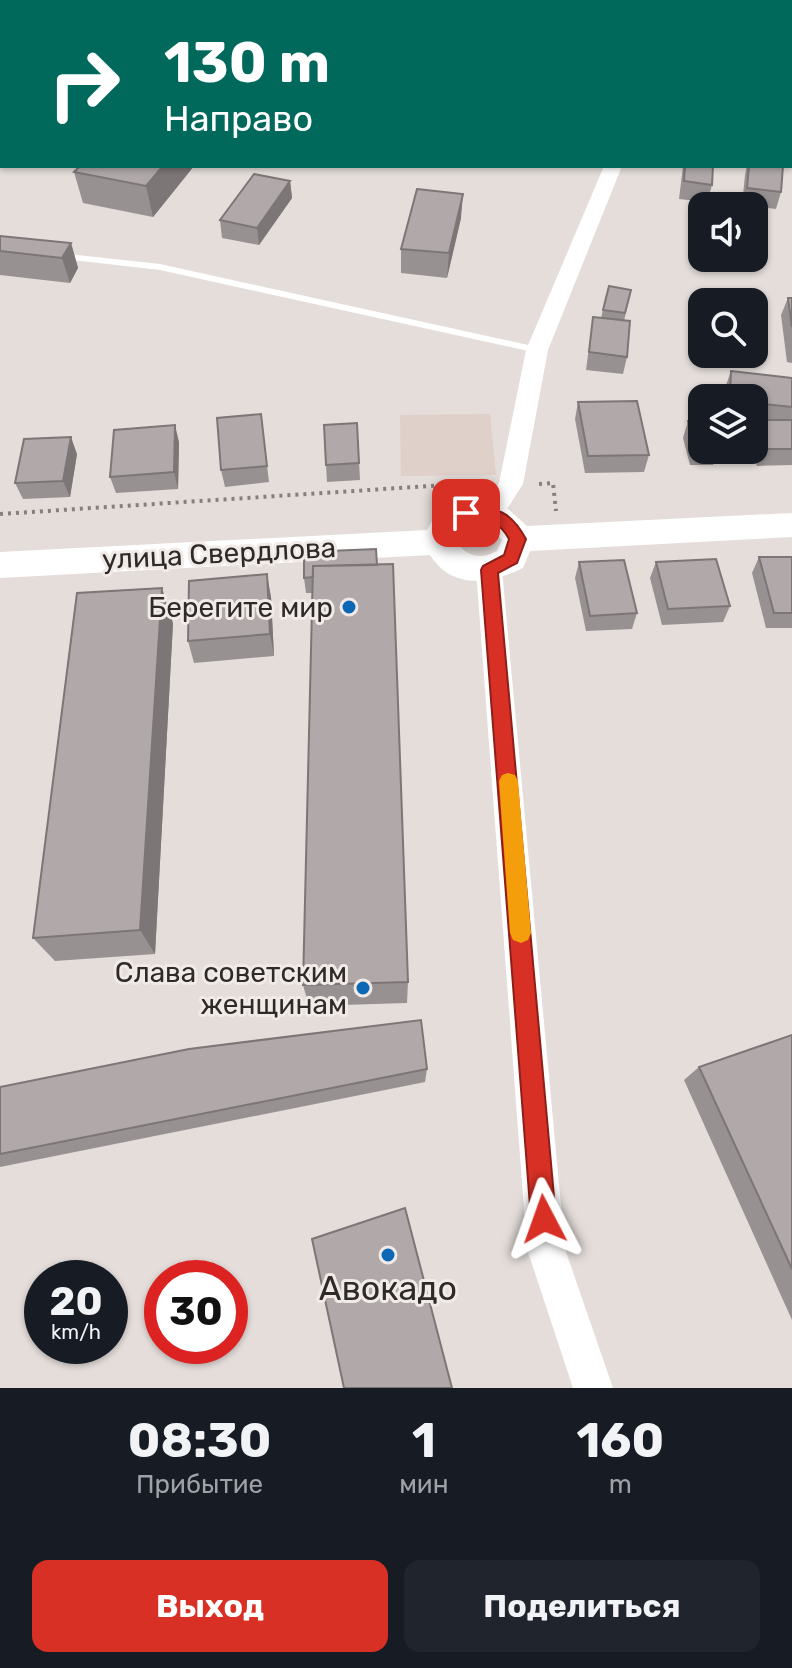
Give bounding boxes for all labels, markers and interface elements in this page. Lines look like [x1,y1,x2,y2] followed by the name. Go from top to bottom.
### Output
[164,30,330,96] text: 130 m
[32,32,136,136] icon: right
[164,97,313,140] text: Направо
[688,192,768,464] map controls
[688,192,768,272] button: sound
[688,288,768,368] button: search
[688,384,768,464] button: layers
[432,479,500,547] pin
[444,491,488,535] icon: arrive
[101,531,337,576] street label: улица Свердлова
[148,591,333,624] place label: Берегите мир
[340,598,358,616] marker: Берегите мир
[115,956,347,1021] place label: Слава советским женщинам
[354,979,372,997] marker: Слава советским женщинам
[502,1177,586,1261] position arrow
[379,1246,397,1264] marker: Авокадо
[144,1260,248,1364] speed limit sign: 30
[319,1268,457,1309] place label: Авокадо
[49,1278,103,1325] text: 20
[51,1320,101,1344] text: km/h
[128,1412,271,1469] text: 08:30
[412,1412,436,1469] text: 1
[576,1412,664,1469] text: 160
[136,1469,263,1500] text: Прибытие
[399,1469,449,1500] text: мин
[609,1469,632,1500] text: m
[32,1560,388,1652] button: Выход
[404,1560,760,1652] button: Поделиться

